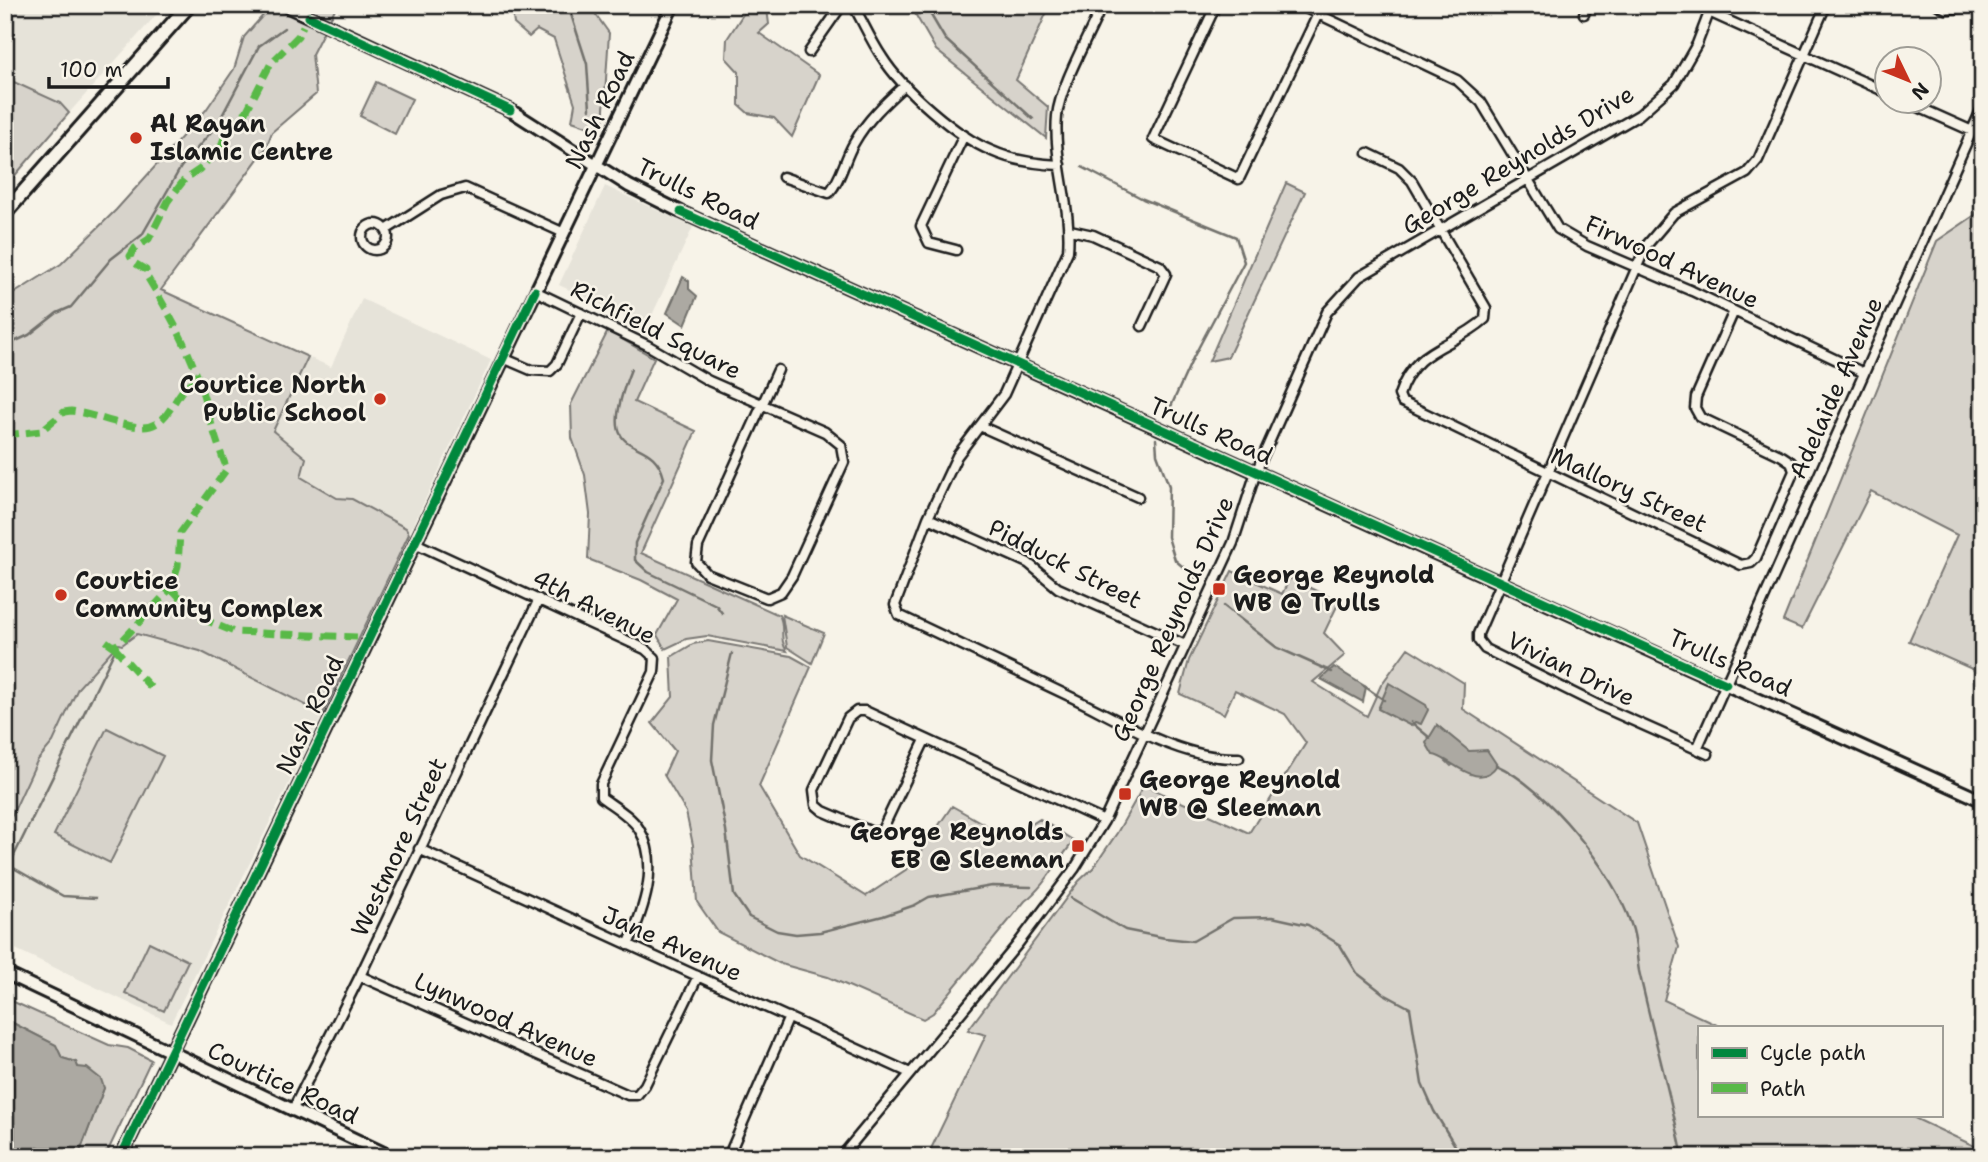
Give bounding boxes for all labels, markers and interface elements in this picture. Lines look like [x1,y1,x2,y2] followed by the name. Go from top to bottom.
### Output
[49,46,168,90] scale bar
[558,46,642,174] street label: Nash Road
[1872,46,1942,116] north arrow
[60,56,123,84] text: 100 m
[1906,77,1934,105] text: N
[1396,78,1640,242] street label: George Reynolds Drive
[150,108,333,168] place label: Al Rayan Islamic Centre
[128,130,144,146] marker: Al Rayan Islamic Centre
[632,151,764,237] street label: Trulls Road
[1580,208,1764,316] street label: Firwood Avenue
[565,273,747,387] street label: Richfield Square
[1782,292,1890,484] street label: Adelaide Avenue
[180,369,366,429] place label: Courtice North Public School
[1144,390,1278,472] street label: Trulls Road
[372,391,388,407] marker: Courtice North Public School
[1545,440,1713,540] street label: Mallory Street
[1104,491,1242,747] street label: George Reynolds Drive
[983,512,1147,616] street label: Pidduck Street
[1233,559,1435,619] place label: George Reynold WB @ Trulls
[527,562,661,652] street label: 4th Avenue
[75,565,323,625] place label: Courtice Community Complex
[1211,581,1227,597] marker: George Reynold WB @ Trulls
[53,587,69,603] marker: Courtice Community Complex
[1663,622,1797,704] street label: Trulls Road
[1502,624,1640,714] street label: Vivian Drive
[268,650,352,780] street label: Nash Road
[343,752,455,942] street label: Westmore Street
[1139,764,1341,824] place label: George Reynold WB @ Sleeman
[1117,786,1133,802] marker: George Reynold WB @ Sleeman
[850,816,1064,876] place label: George Reynolds EB @ Sleeman
[1070,838,1086,854] marker: George Reynolds EB @ Sleeman
[597,899,747,989] street label: Jane Avenue
[409,965,603,1075] street label: Lynwood Avenue
[1698,1026,1942,1116] legend
[202,1034,364,1132] street label: Courtice Road
[1760,1039,1866,1067] text: Cycle path
[1760,1075,1806,1103] text: Path

